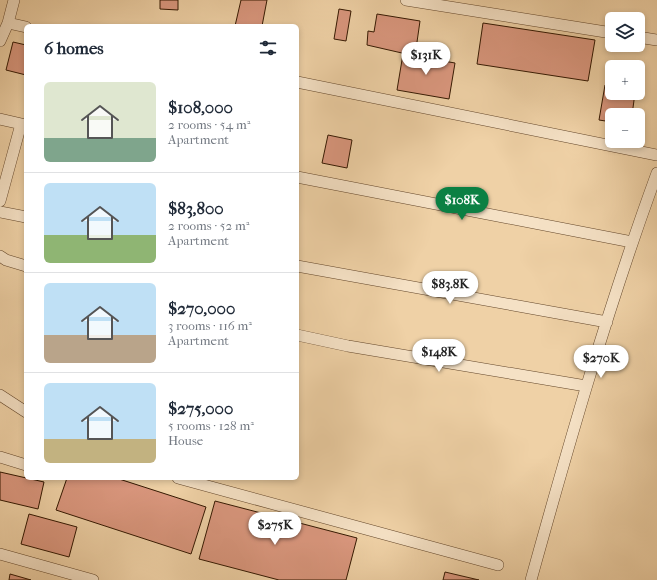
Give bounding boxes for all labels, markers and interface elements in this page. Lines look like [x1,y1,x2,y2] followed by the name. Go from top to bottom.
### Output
[605,12,645,148] map controls
[605,12,645,52] button: layers
[257,37,279,59] icon: filters
[44,38,104,58] text: 6 homes
[398,42,454,76] pin: $131K
[410,47,442,62] text: $131K
[605,60,645,100] button: +
[168,97,233,117] text: $108,000
[76,98,124,146] icon: home
[605,108,645,148] button: −
[168,117,250,132] text: 2 rooms · 54 m²
[168,132,229,147] text: Apartment
[434,187,490,221] pin: $108K
[445,192,479,207] text: $108K
[168,198,224,218] text: $83,800
[76,199,124,247] icon: home
[168,218,249,233] text: 2 rooms · 52 m²
[168,233,229,248] text: Apartment
[417,271,483,305] pin: $83.8K
[431,276,469,291] text: $83.8K
[168,298,235,318] text: $270,000
[76,299,124,347] icon: home
[168,318,252,333] text: 3 rooms · 116 m²
[168,333,229,348] text: Apartment
[411,339,467,373] pin: $148K
[421,344,457,359] text: $148K
[573,345,629,379] pin: $270K
[583,350,619,365] text: $270K
[168,398,233,418] text: $275,000
[76,399,124,447] icon: home
[168,418,254,433] text: 5 rooms · 128 m²
[168,433,203,448] text: House
[247,512,303,546] pin: $275K
[257,517,293,532] text: $275K

